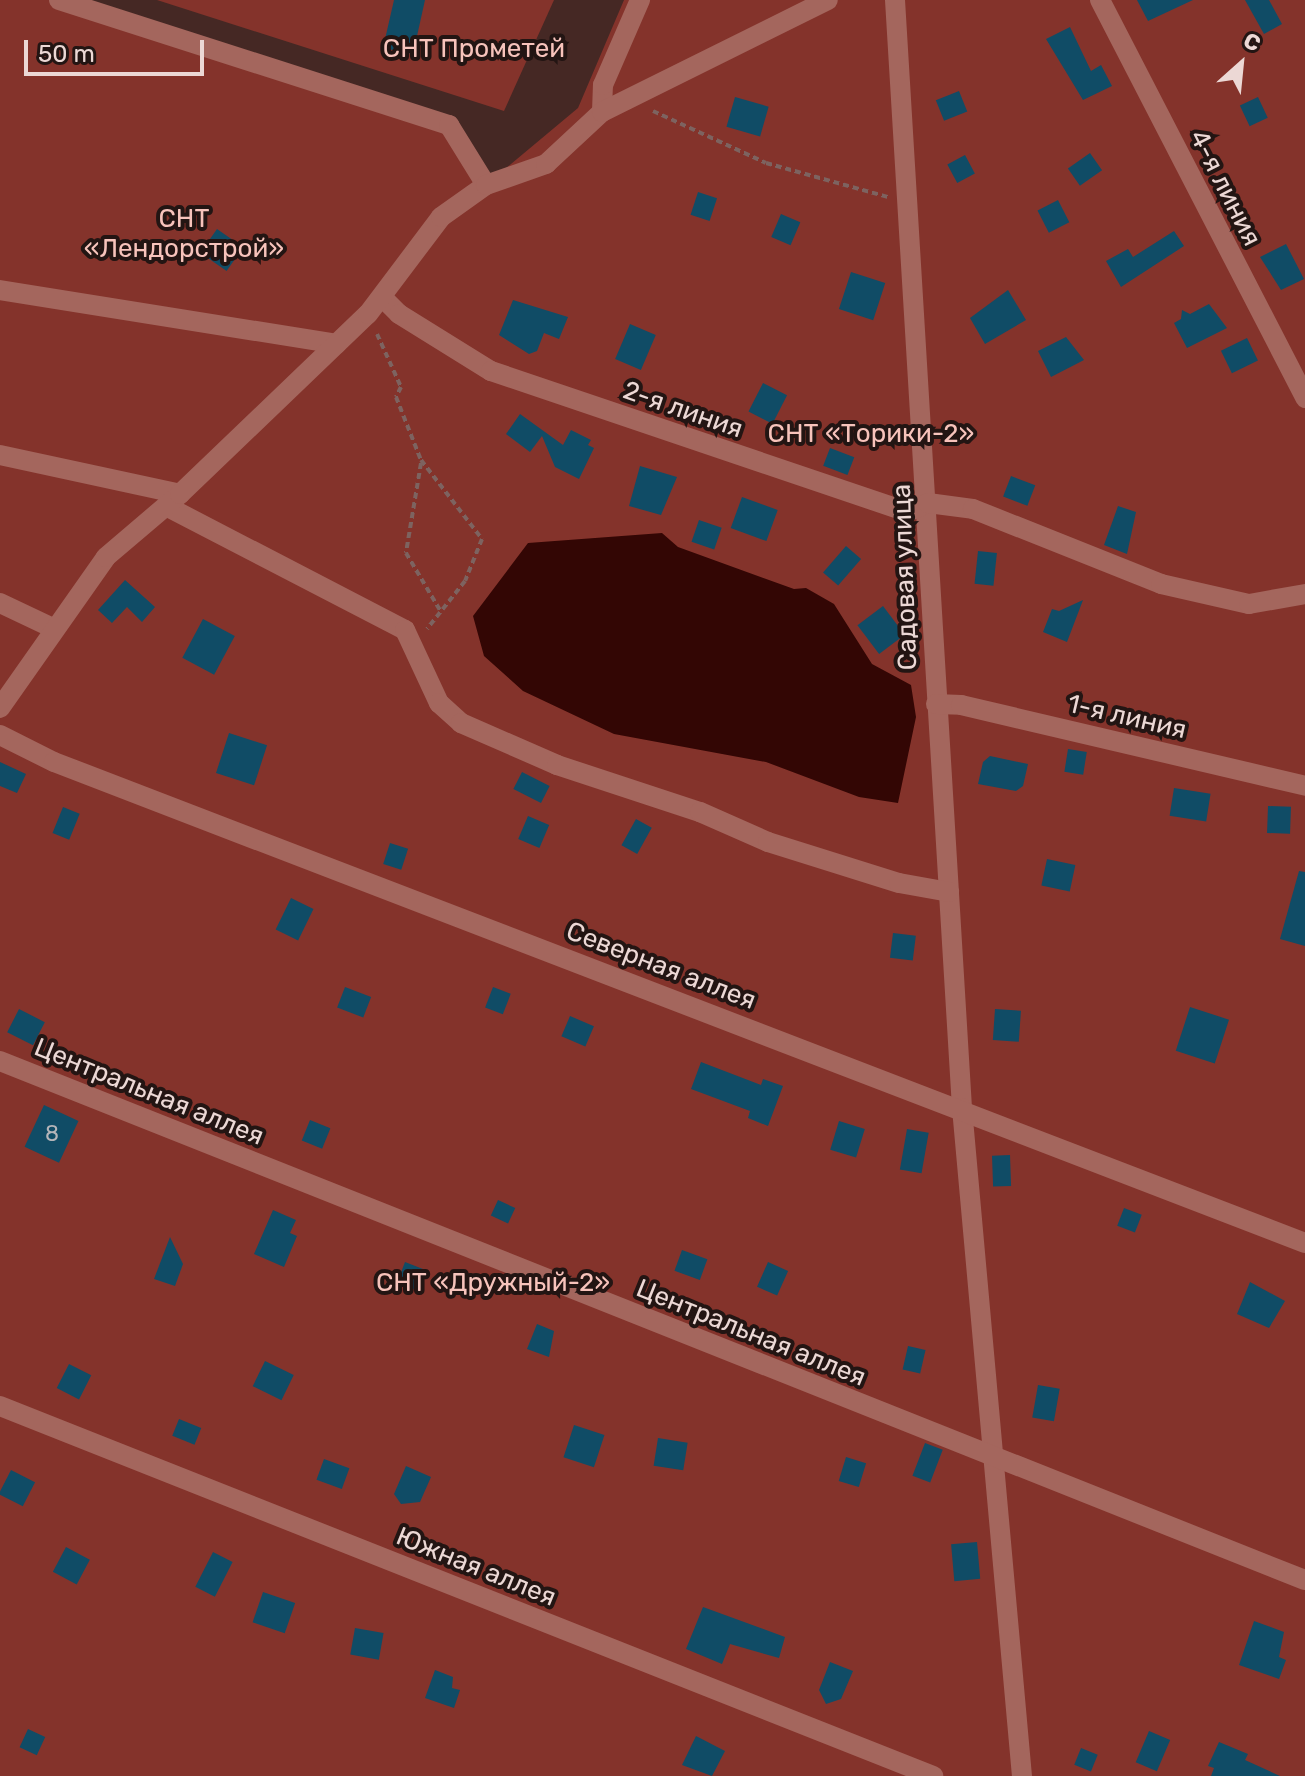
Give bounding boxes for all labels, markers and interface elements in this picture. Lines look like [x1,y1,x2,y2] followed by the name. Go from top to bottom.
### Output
[28,24,208,74] scale bar
[1201,24,1281,104] north arrow
[1239,27,1265,58] text: С
[383,33,565,65] park label: СНТ Прометей
[38,40,95,68] text: 50 m
[1182,125,1268,251] street label: 4-я линия
[84,203,284,264] park label: СНТ «Лендорстрой»
[619,375,747,445] street label: 2-я линия
[768,418,974,450] park label: СНТ «Торики-2»
[886,483,924,671] street label: Садовая улица
[1065,688,1189,746] street label: 1-я линия
[562,916,760,1016] street label: Северная аллея
[30,1032,268,1152] street label: Центральная аллея
[45,1121,59,1147] house number: 8
[376,1267,610,1299] park label: СНТ «Дружный-2»
[632,1273,870,1393] street label: Центральная аллея
[392,1521,560,1613] street label: Южная аллея

